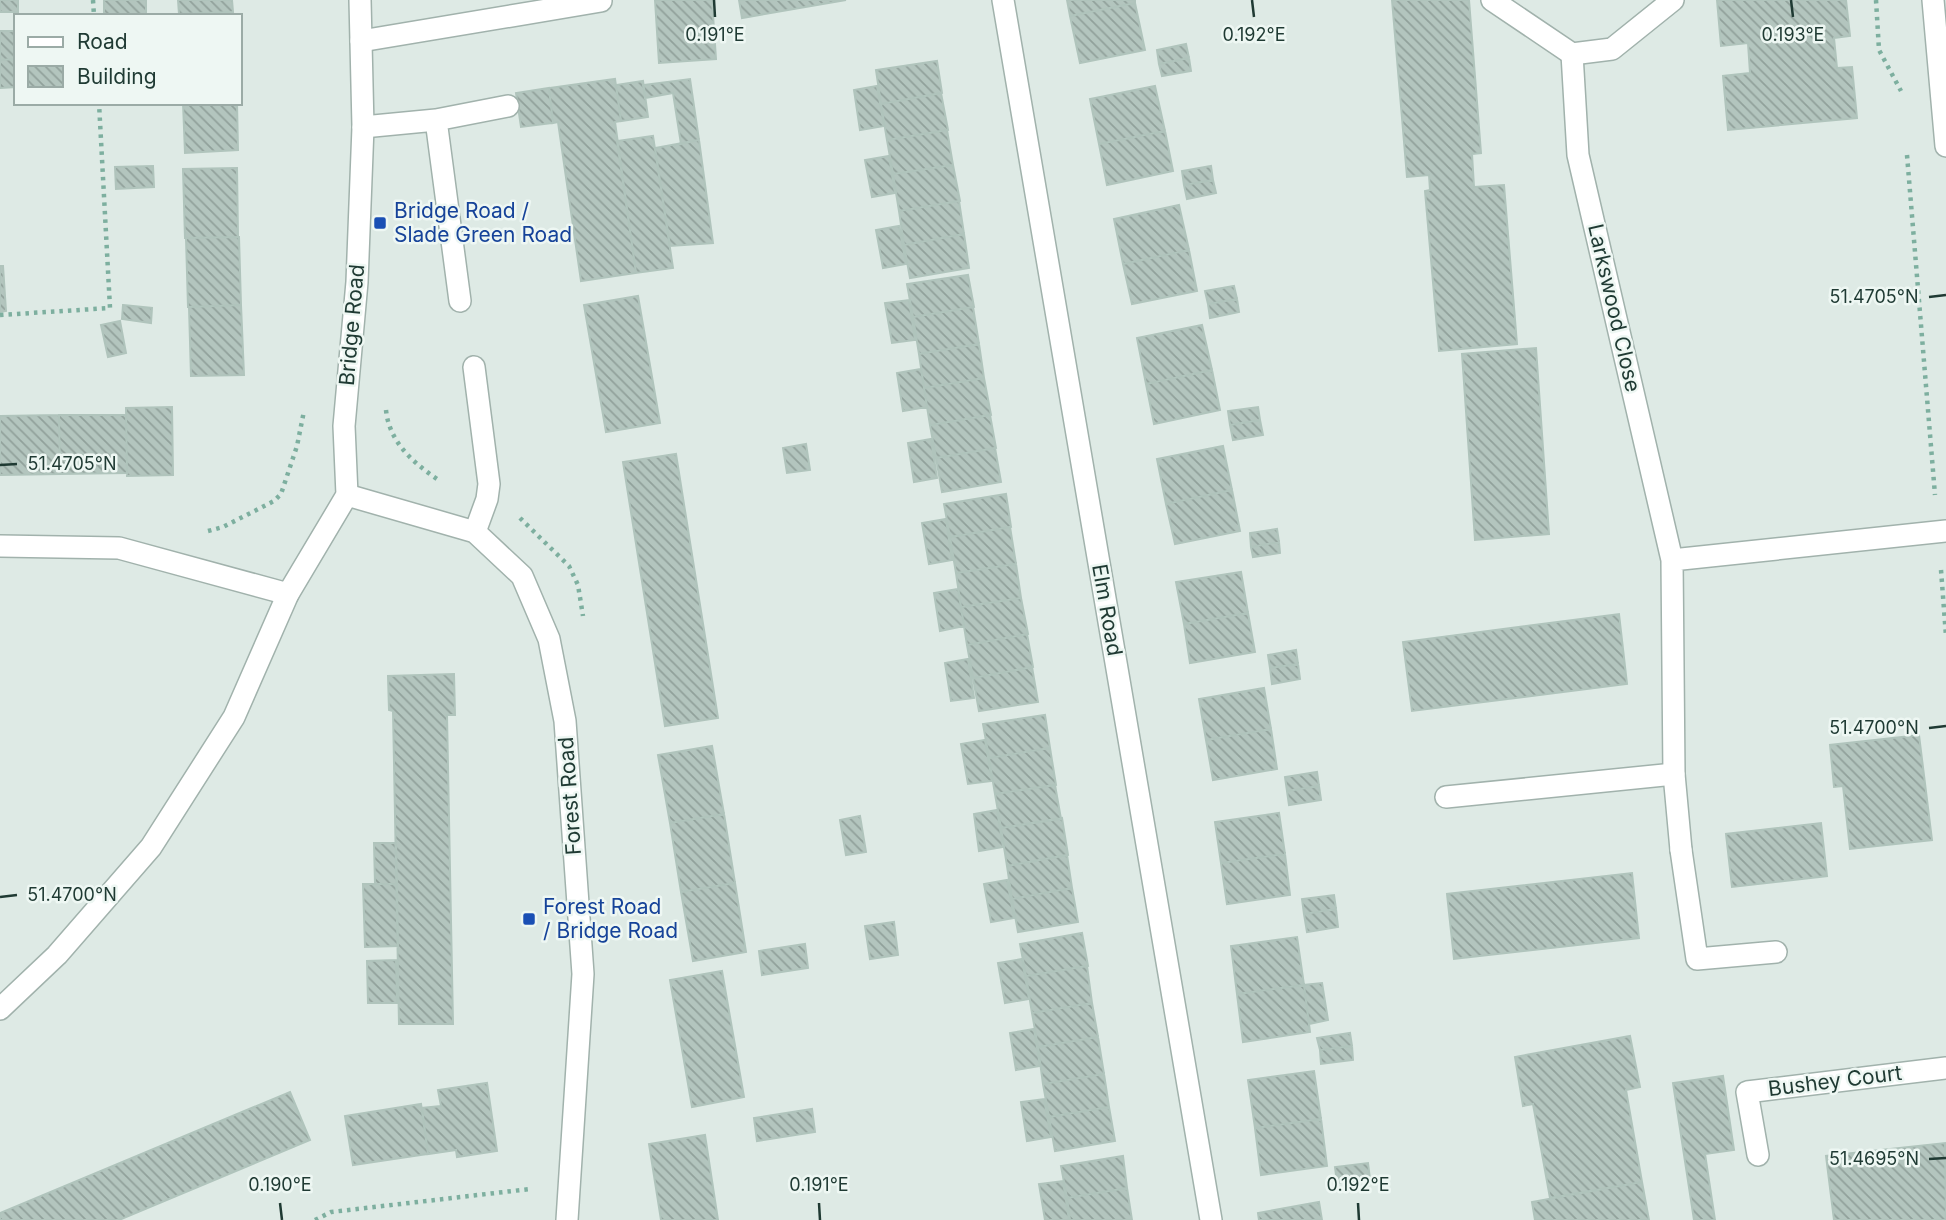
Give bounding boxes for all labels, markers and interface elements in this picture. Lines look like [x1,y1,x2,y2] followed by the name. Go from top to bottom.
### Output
[14,14,242,105] legend
[685,24,745,45] text: 0.191°E
[1222,24,1286,45] text: 0.192°E
[1762,24,1824,45] text: 0.193°E
[77,29,128,54] text: Road
[77,64,157,89] text: Building
[394,198,572,247] place label: Bridge Road / Slade Green Road
[372,215,388,231] marker: Bridge Road / Slade Green Road
[1583,221,1646,394] street label: Larkswood Close
[334,263,369,387] street label: Bridge Road
[1829,286,1919,307] text: 51.4705°N
[27,453,117,474] text: 51.4705°N
[1087,562,1128,658] street label: Elm Road
[1829,717,1919,738] text: 51.4700°N
[553,736,586,856] street label: Forest Road
[27,884,117,905] text: 51.4700°N
[543,894,678,943] place label: Forest Road / Bridge Road
[521,911,537,927] marker: Forest Road / Bridge Road
[1767,1060,1903,1101] street label: Bushey Court
[1829,1148,1919,1169] text: 51.4695°N
[248,1174,312,1195] text: 0.190°E
[789,1174,849,1195] text: 0.191°E
[1326,1174,1390,1195] text: 0.192°E

